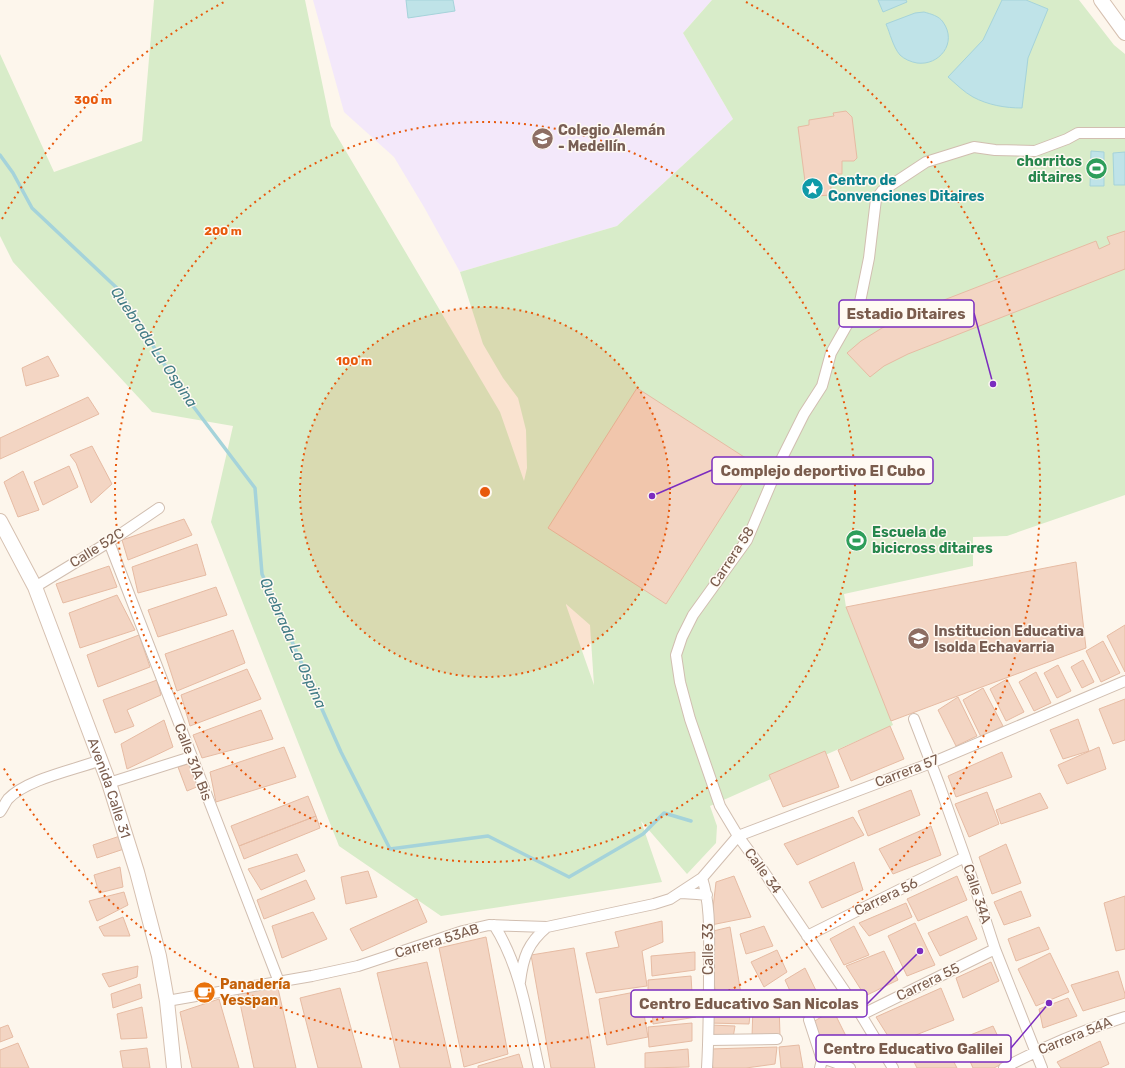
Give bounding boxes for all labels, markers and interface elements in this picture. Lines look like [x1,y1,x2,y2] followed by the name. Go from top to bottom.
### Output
[74,93,112,107] text: 300 m
[558,122,665,155] place label: Colegio Alemán - Medellín
[530,125,556,151] school or university icon: Colegio Alemán - Medellín
[1017,153,1082,186] place label: chorritos ditaires
[1084,156,1110,182] sports icon: chorritos ditaires
[828,172,985,205] place label: Centro de Convenciones Ditaires
[799,175,825,201] place icon: Centro de Convenciones Ditaires
[204,224,242,238] text: 200 m
[107,283,201,411] water label: Quebrada La Ospina
[839,300,974,327] callout: Estadio Ditaires
[847,305,965,323] text: Estadio Ditaires
[336,354,372,368] text: 100 m
[712,457,933,484] callout: Complejo deportivo El Cubo
[721,462,925,480] text: Complejo deportivo El Cubo
[478,485,492,499] centre of rings
[706,523,758,591] street label: Carrera 58
[872,524,993,557] place label: Escuela de bicicross ditaires
[67,525,127,571] street label: Calle 52C
[843,527,869,553] sports icon: Escuela de bicicross ditaires
[256,575,330,712] water label: Quebrada La Ospina
[934,623,1084,656] place label: Institucion Educativa Isolda Echavarria
[905,626,931,652] school or university icon: Institucion Educativa Isolda Echavarria
[170,721,216,803] street label: Calle 31A Bis
[84,735,134,840] street label: Avenida Calle 31
[873,751,941,791] street label: Carrera 57
[741,845,785,897] street label: Calle 34
[959,862,995,927] street label: Calle 34A
[851,874,921,920] street label: Carrera 56
[393,920,481,962] street label: Carrera 53AB
[700,923,717,975] street label: Calle 33
[894,959,962,1005] street label: Carrera 55
[220,976,291,1009] place label: Panadería Yesspan
[192,979,218,1005] cafe icon: Panadería Yesspan
[631,990,867,1017] callout: Centro Educativo San Nicolas
[639,995,859,1013] text: Centro Educativo San Nicolas
[1036,1013,1115,1059] street label: Carrera 54A
[816,1035,1011,1062] callout: Centro Educativo Galilei
[823,1040,1003,1058] text: Centro Educativo Galilei

